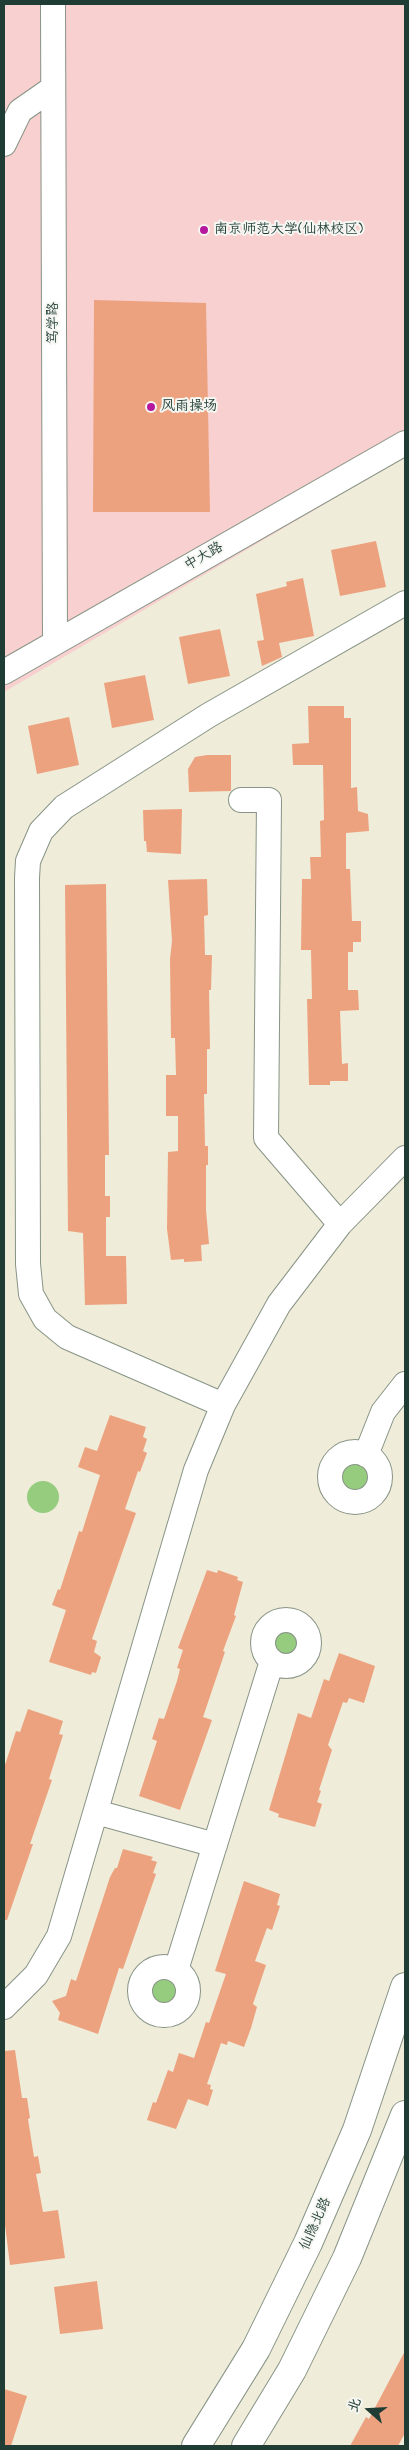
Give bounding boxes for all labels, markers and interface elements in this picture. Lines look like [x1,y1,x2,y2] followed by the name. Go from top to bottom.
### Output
[214,222,363,238] place label: 南京师范大学(仙林校区)
[198,224,210,236] marker: 南京师范大学(仙林校区)
[46,302,62,344] street label: 笃学路
[161,399,217,415] place label: 风雨操场
[145,401,157,413] marker: 风雨操场
[182,539,226,575] street label: 中大路
[297,2195,335,2253] street label: 仙隐北路
[344,2385,394,2435] north arrow
[343,2395,367,2415] text: 北

